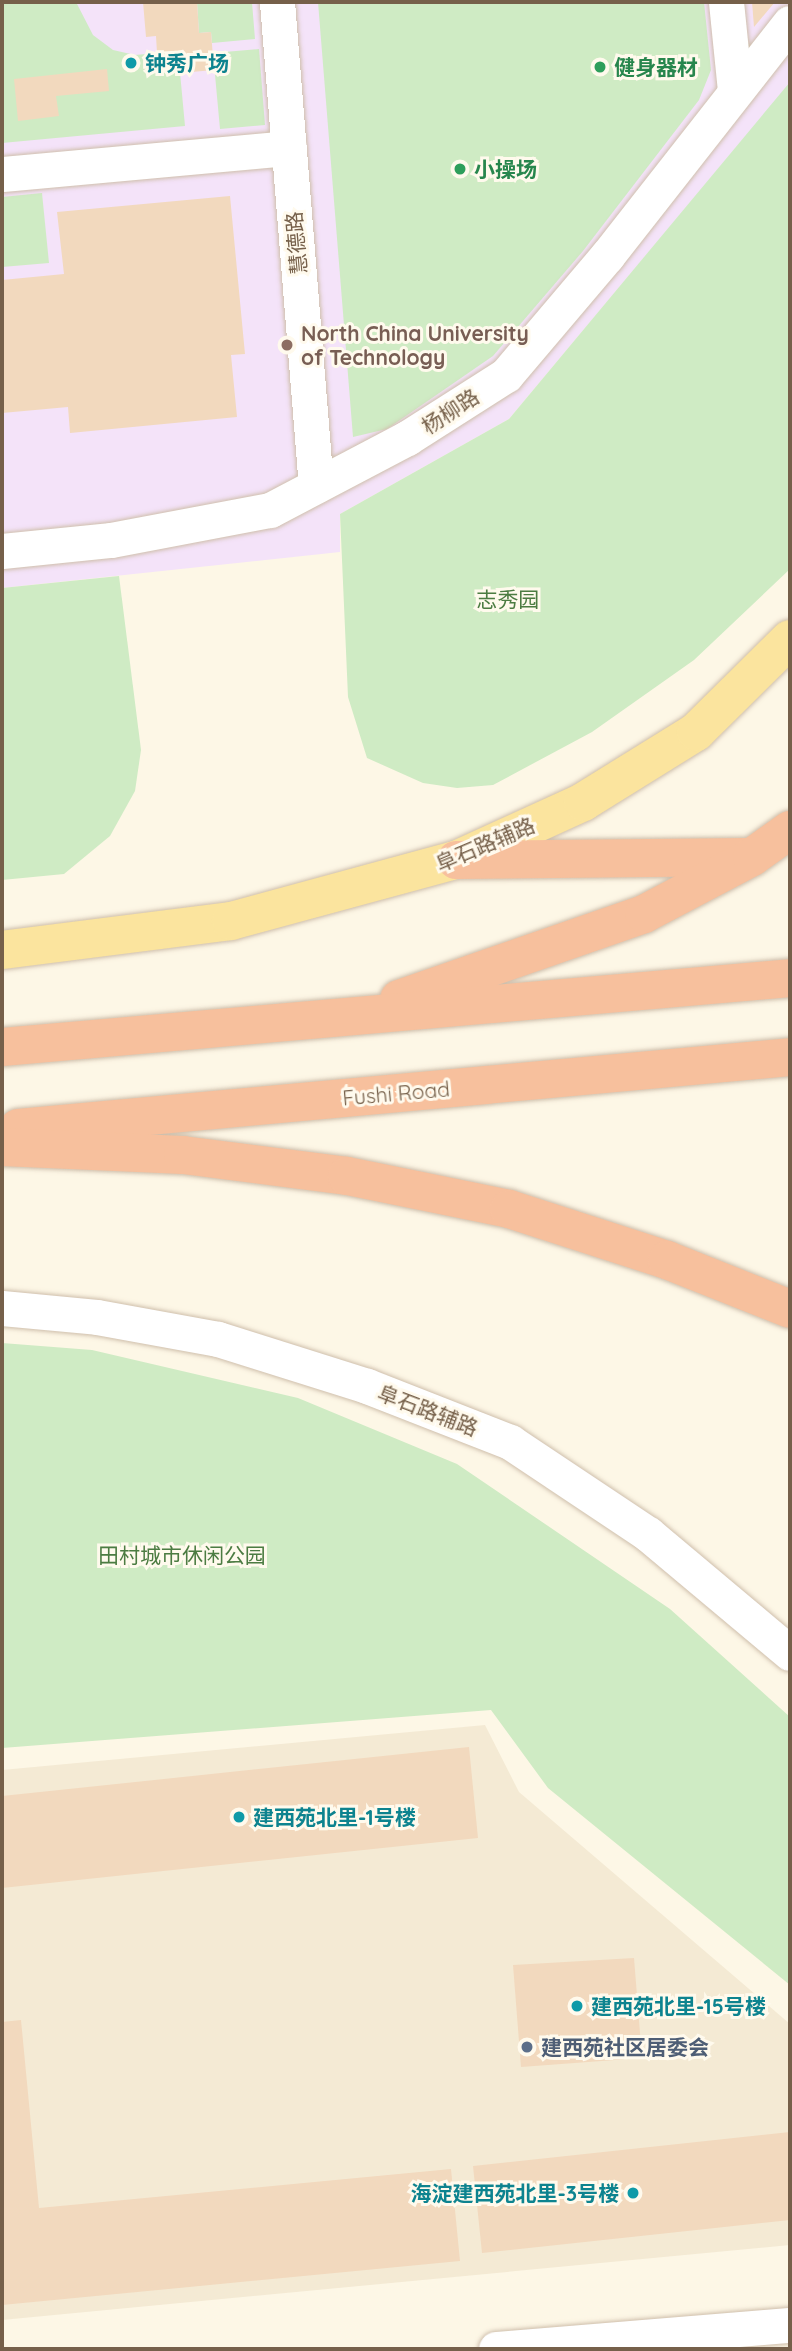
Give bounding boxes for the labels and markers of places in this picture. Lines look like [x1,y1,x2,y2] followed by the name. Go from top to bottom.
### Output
[145,50,229,76] place label: 钟秀广场
[614,54,698,80] place label: 健身器材
[123,55,139,71] marker: 钟秀广场
[592,59,608,75] marker: 健身器材
[474,156,537,182] place label: 小操场
[452,161,468,177] marker: 小操场
[301,320,529,370] place label: North China University of Technology
[279,337,295,353] marker: North China University of Technology
[253,1804,416,1830] place label: 建西苑北里-1号楼
[231,1809,247,1825] marker: 建西苑北里-1号楼
[591,1993,766,2019] place label: 建西苑北里-15号楼
[569,1998,585,2014] marker: 建西苑北里-15号楼
[541,2034,709,2060] place label: 建西苑社区居委会
[519,2039,535,2055] marker: 建西苑社区居委会
[410,2180,619,2206] place label: 海淀建西苑北里-3号楼
[625,2185,641,2201] marker: 海淀建西苑北里-3号楼

